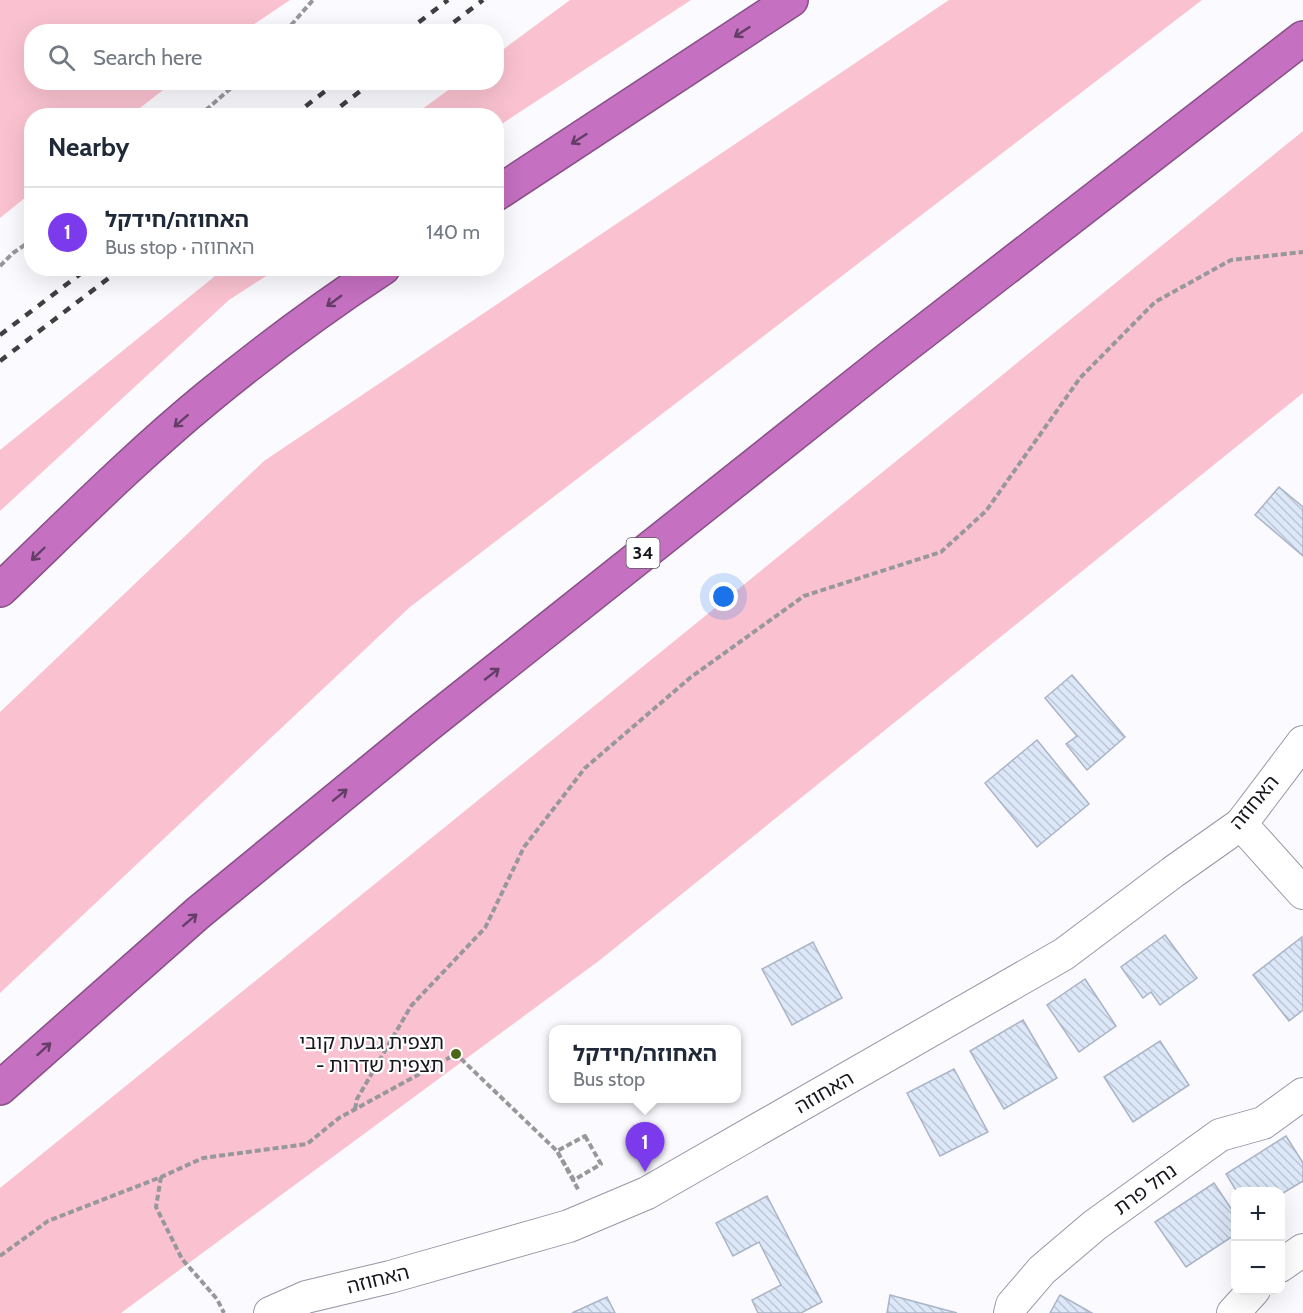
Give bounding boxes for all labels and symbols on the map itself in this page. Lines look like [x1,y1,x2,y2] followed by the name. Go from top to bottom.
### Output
[735,26,751,38] one-way arrow
[571,133,588,146] one-way arrow
[326,294,342,307] one-way arrow
[173,414,188,428] one-way arrow
[626,538,660,568] road number: 34
[30,547,45,561] one-way arrow
[709,582,738,611] your location
[484,667,500,680] one-way arrow
[1224,770,1284,834] street label: האחוזה
[332,789,348,802] one-way arrow
[182,913,197,927] one-way arrow
[299,1030,444,1077] place label: תצפית גבעת קובי - תצפית שדרות
[36,1042,51,1056] one-way arrow
[449,1047,463,1061] marker: תצפית גבעת קובי - תצפית שדרות
[790,1066,858,1118] street label: האחוזה
[626,1122,664,1172] pin: 1
[1109,1158,1181,1220] street label: נחל פרת
[344,1260,412,1298] street label: האחוזה

